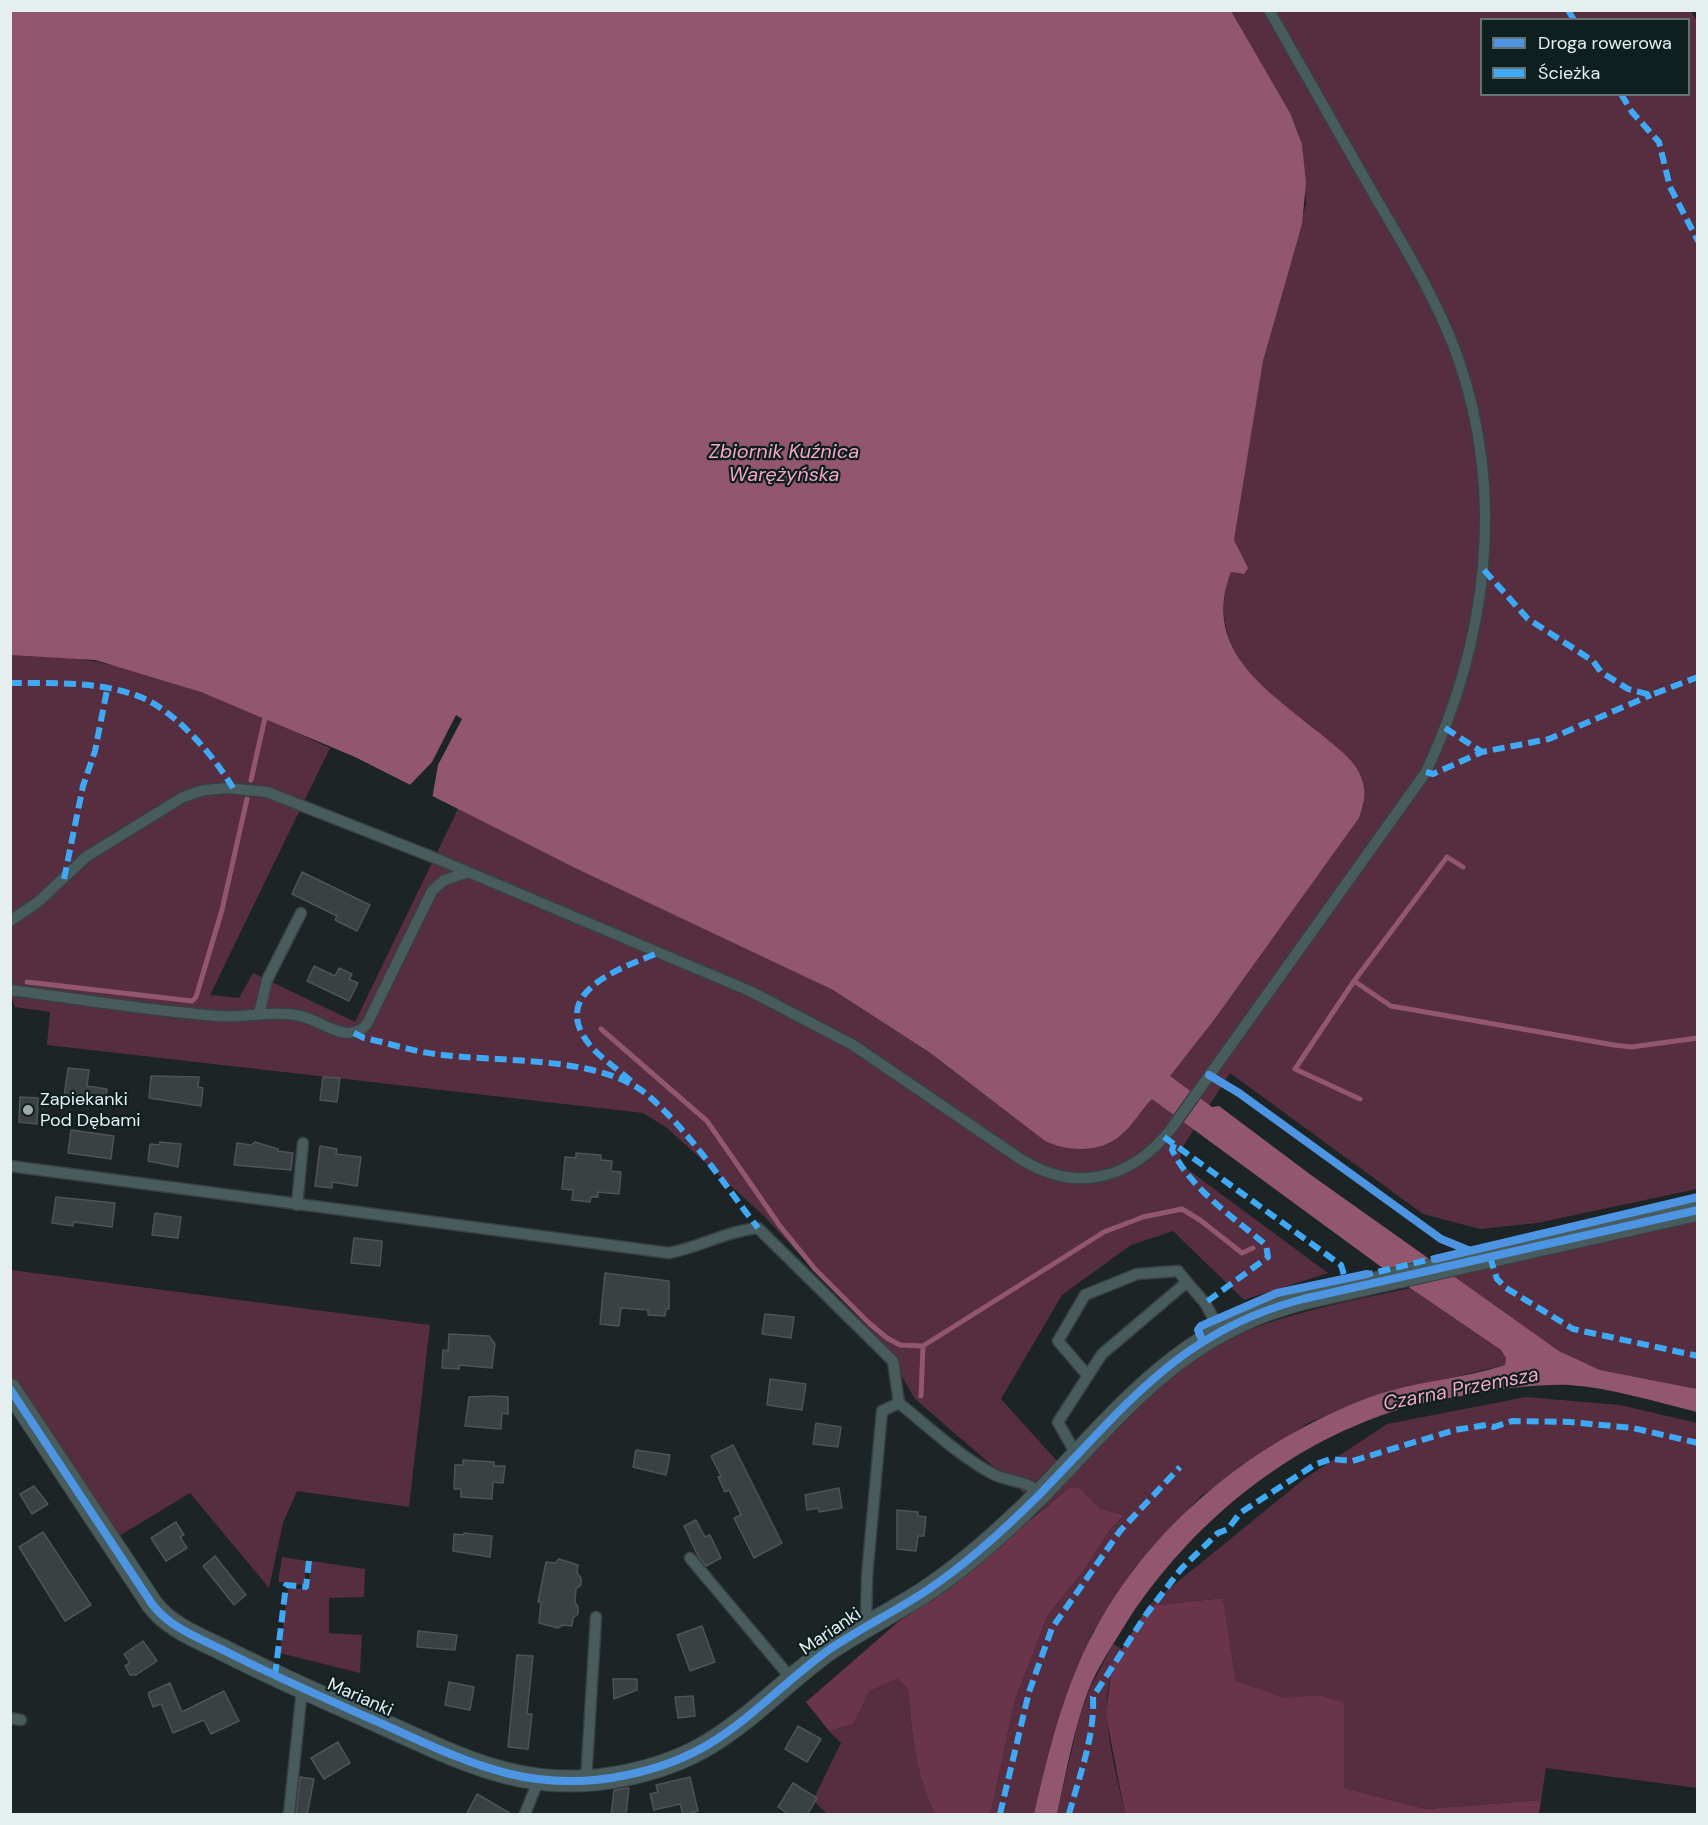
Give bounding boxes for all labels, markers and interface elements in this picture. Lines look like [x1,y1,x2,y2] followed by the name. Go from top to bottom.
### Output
[1480,18,1690,96] legend
[1538,31,1672,55] text: Droga rowerowa
[1538,61,1600,85] text: Ścieżka
[709,441,859,488] water label: Zbiornik Kuźnica Warężyńska
[40,1089,141,1132] place label: Zapiekanki Pod Dębami
[21,1103,35,1117] marker: Zapiekanki Pod Dębami
[1381,1363,1541,1417] water label: Czarna Przemsza
[796,1604,866,1660] street label: Marianki
[324,1674,396,1722] street label: Marianki

